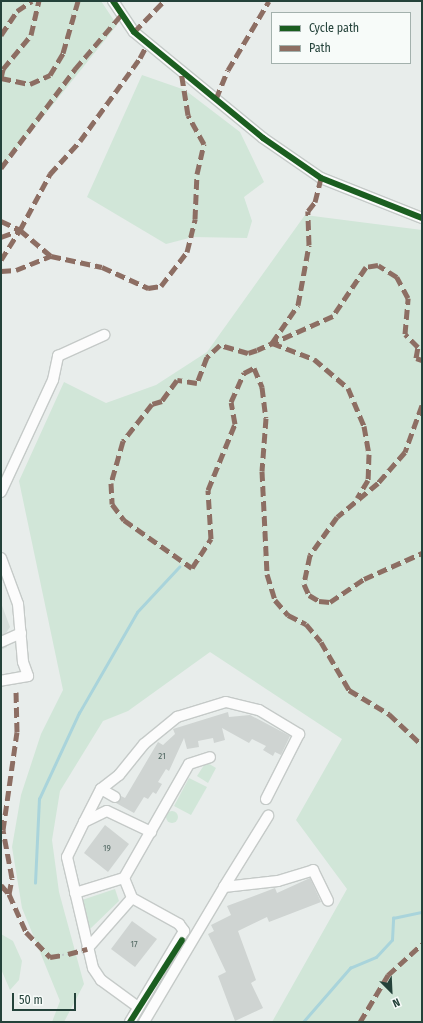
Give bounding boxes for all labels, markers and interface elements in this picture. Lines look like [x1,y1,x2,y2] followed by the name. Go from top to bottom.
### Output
[271,12,411,64] legend
[309,21,359,35] text: Cycle path
[309,41,331,55] text: Path
[158,751,166,761] house number: 21
[103,843,111,853] house number: 19
[130,939,138,949] house number: 17
[371,971,411,1011] north arrow
[14,985,78,1011] scale bar
[19,993,43,1007] text: 50 m
[390,995,402,1010] text: N

